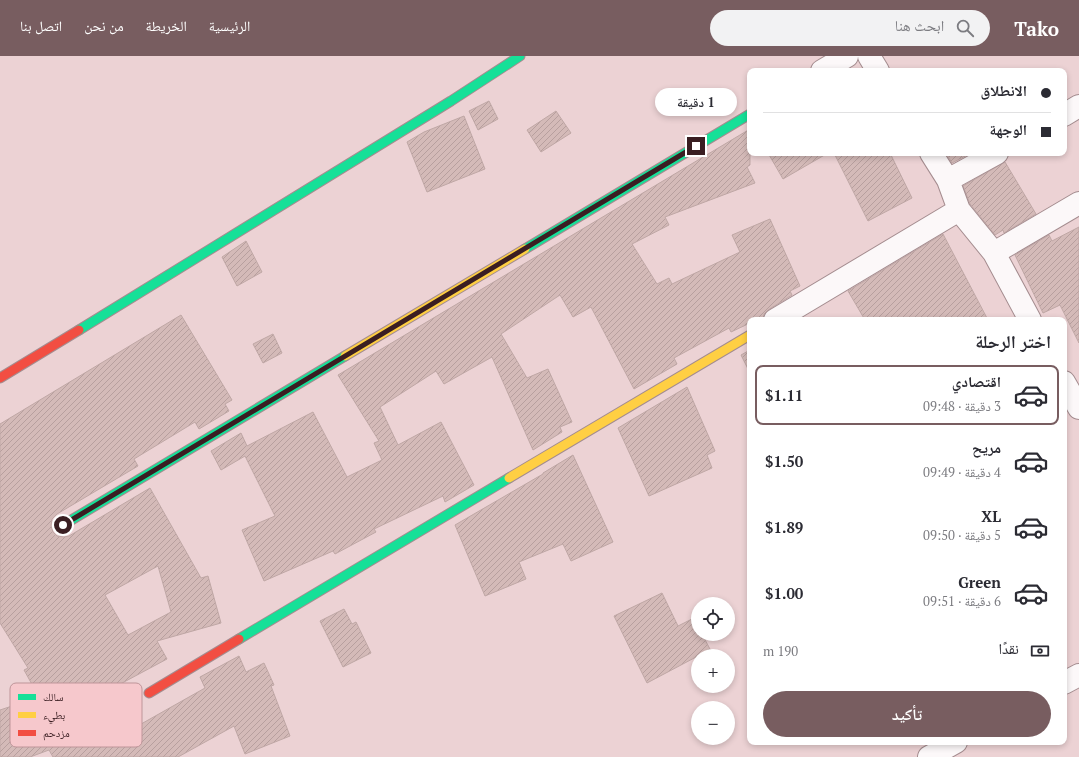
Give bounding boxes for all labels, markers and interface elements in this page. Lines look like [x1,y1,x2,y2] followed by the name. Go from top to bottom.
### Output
[710,10,990,46] search box
[895,15,944,35] text: ابحث هنا
[20,16,62,35] text: اتصل بنا
[84,16,124,35] text: من نحن
[146,16,187,35] text: الخريطة
[209,16,250,35] text: الرئيسية
[1014,16,1059,41] text: Tako
[954,17,976,39] icon: search
[981,80,1027,100] text: الانطلاق
[655,88,737,116] callout: 1 دقيقة
[677,93,715,111] text: 1 دقيقة
[989,119,1027,139] text: الوجهة
[687,137,705,155] route end
[975,329,1051,353] text: اختر الرحلة
[952,371,1001,391] text: اقتصادي
[1013,377,1049,413] icon: car
[765,385,803,405] text: $1.11
[923,397,1001,415] text: 3 دقيقة · 09:48
[972,437,1001,457] text: مريح
[1013,443,1049,479] icon: car
[765,451,803,471] text: $1.50
[923,463,1001,481] text: 4 دقيقة · 09:49
[981,506,1001,526] text: XL
[1013,509,1049,545] icon: car
[54,516,72,534] route start
[765,517,803,537] text: $1.89
[923,526,1001,544] text: 5 دقيقة · 09:50
[958,572,1001,592] text: Green
[1013,575,1049,611] icon: car
[765,583,803,603] text: $1.00
[923,592,1001,610] text: 6 دقيقة · 09:51
[691,597,735,745] map controls
[691,597,735,641] button: locate
[998,638,1019,658] text: نقدًا
[1029,640,1051,662] icon: cash
[763,642,798,660] text: 190 m
[691,649,735,693] button: +
[10,683,142,747] legend
[43,690,63,704] text: سالك
[763,691,1051,737] button: تأكيد
[691,701,735,745] button: −
[43,708,65,724] text: بطيء
[43,726,70,741] text: مزدحم

